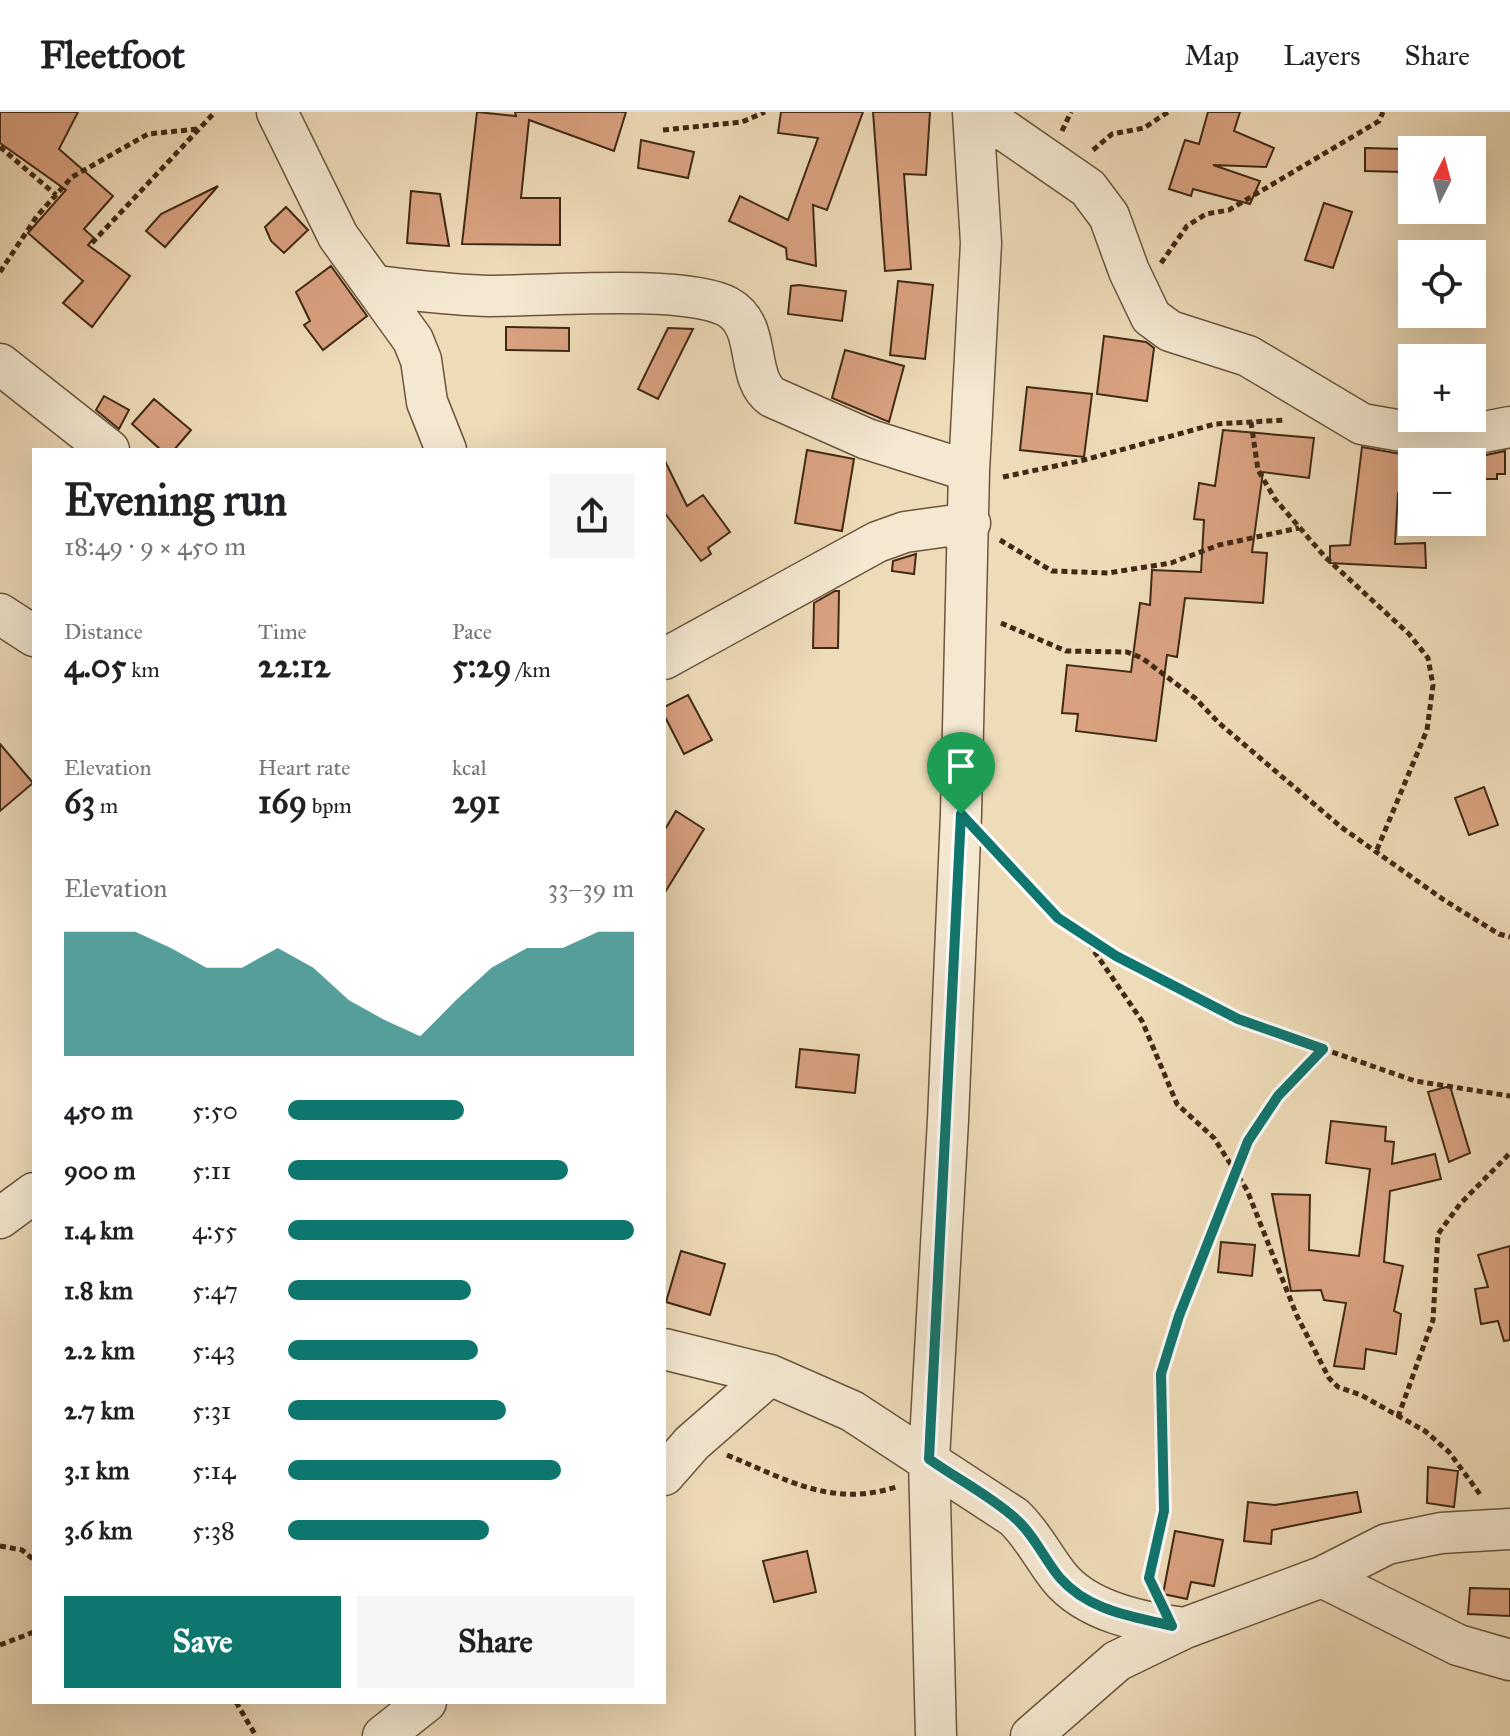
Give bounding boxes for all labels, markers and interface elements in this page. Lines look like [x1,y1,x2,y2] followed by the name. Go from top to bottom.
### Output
[40,32,185,78] text: Fleetfoot
[1184,38,1239,73] text: Map
[1283,38,1361,73] text: Layers
[1405,38,1470,73] text: Share
[1398,136,1486,224] north arrow
[1398,136,1486,536] map controls
[1398,240,1486,328] button: locate
[1398,344,1486,432] button: +
[1398,448,1486,536] button: −
[64,473,287,527] text: Evening run
[550,474,634,558] button: share
[64,530,246,562] text: 18:49 · 9 × 450 m
[64,618,143,645] text: Distance
[258,618,307,645] text: Time
[452,618,492,645] text: Pace
[64,645,126,686] text: 4.05
[258,645,330,686] text: 22:12
[452,645,511,686] text: 5:29
[126,656,160,683] text: km
[511,656,551,683] text: /km
[927,732,995,814] pin
[939,744,983,788] icon: arrive
[64,754,151,781] text: Elevation
[258,754,351,781] text: Heart rate
[452,754,487,781] text: kcal
[64,781,95,822] text: 63
[258,781,307,822] text: 169
[452,781,500,822] text: 291
[95,792,118,819] text: m
[307,792,352,819] text: bpm
[64,872,167,904] text: Elevation
[548,872,634,904] text: 33–39 m
[64,1094,133,1126] text: 450 m
[192,1094,238,1126] text: 5:50
[64,1154,136,1186] text: 900 m
[192,1154,231,1186] text: 5:11
[64,1214,134,1246] text: 1.4 km
[192,1214,237,1246] text: 4:55
[64,1274,133,1306] text: 1.8 km
[192,1274,238,1306] text: 5:47
[64,1334,135,1366] text: 2.2 km
[192,1334,236,1366] text: 5:43
[64,1394,135,1426] text: 2.7 km
[192,1394,231,1426] text: 5:31
[64,1454,130,1486] text: 3.1 km
[192,1454,235,1486] text: 5:14
[64,1514,133,1546] text: 3.6 km
[192,1514,235,1546] text: 5:38
[64,1596,341,1688] button: Save
[357,1596,634,1688] button: Share

